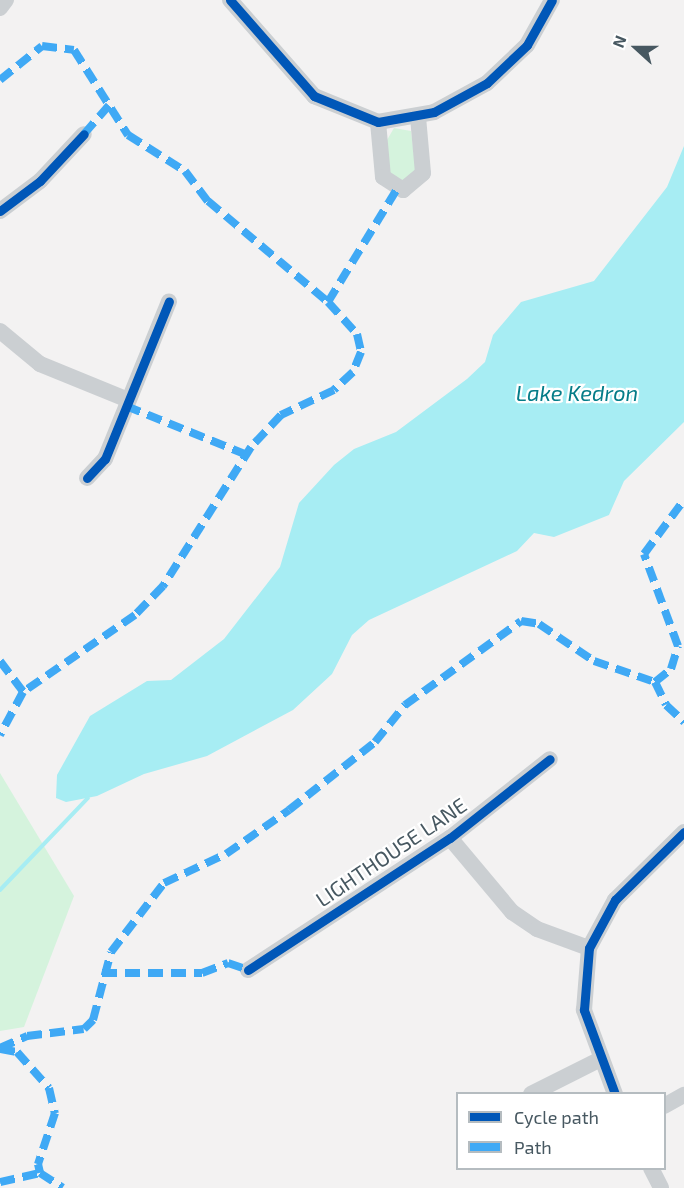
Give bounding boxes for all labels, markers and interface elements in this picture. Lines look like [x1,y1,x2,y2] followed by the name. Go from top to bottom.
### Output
[606,18,666,78] north arrow
[608,33,630,50] text: N
[516,380,638,406] water label: Lake Kedron
[311,792,471,912] street label: LIGHTHOUSE LANE
[456,1092,666,1170] legend
[514,1106,599,1128] text: Cycle path
[514,1136,552,1158] text: Path

